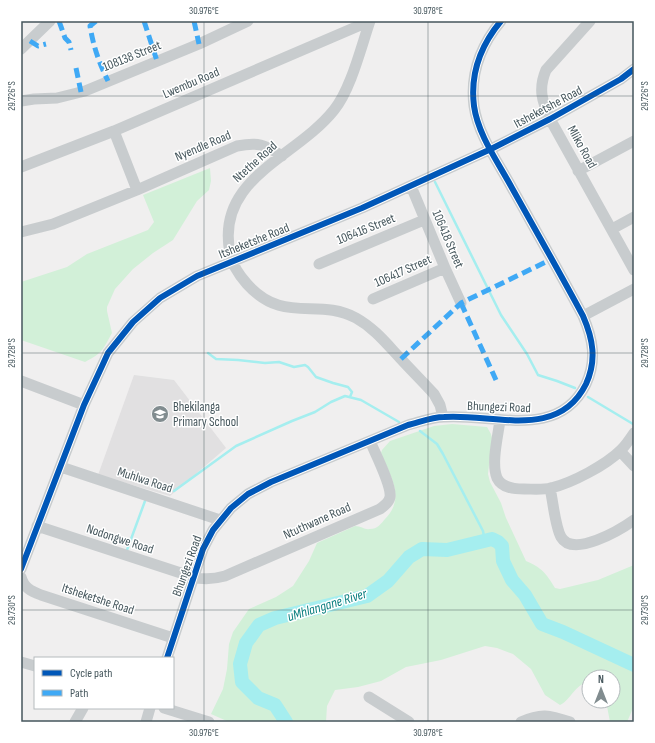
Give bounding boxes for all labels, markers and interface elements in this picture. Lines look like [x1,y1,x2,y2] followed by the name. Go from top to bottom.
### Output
[189,5,219,17] text: 30.976°E
[413,5,443,17] text: 30.978°E
[101,37,163,75] street label: 108138 Street
[160,64,222,102] street label: Lwembu Road
[6,81,18,111] text: 29.726°S
[639,81,651,111] text: 29.726°S
[511,82,585,132] street label: Itsheketshe Road
[564,123,600,171] street label: Mliko Road
[173,127,233,165] street label: Nyendle Road
[230,138,280,186] street label: Ntethe Road
[429,208,467,270] street label: 106418 Street
[334,210,398,248] street label: 106416 Street
[216,220,292,262] street label: Itsheketshe Road
[372,251,434,291] street label: 106417 Street
[6,338,18,368] text: 29.728°S
[639,338,651,368] text: 29.728°S
[467,398,531,416] street label: Bhungezi Road
[173,399,238,430] place label: Bhekilanga Primary School
[150,404,170,424] school or university icon: Bhekilanga Primary School
[115,464,175,496] street label: Muhlwa Road
[281,499,353,543] street label: Ntuthwane Road
[84,521,156,557] street label: Nodongwe Road
[169,533,205,599] street label: Bhungezi Road
[60,580,136,618] street label: Itsheketshe Road
[285,585,370,625] water label: uMhlangane River
[6,595,18,625] text: 29.730°S
[639,595,651,625] text: 29.730°S
[34,657,174,709] legend
[70,666,112,681] text: Cycle path
[581,669,621,709] north arrow
[598,673,604,686] text: N
[70,686,88,701] text: Path
[189,727,219,739] text: 30.976°E
[413,727,443,739] text: 30.978°E

